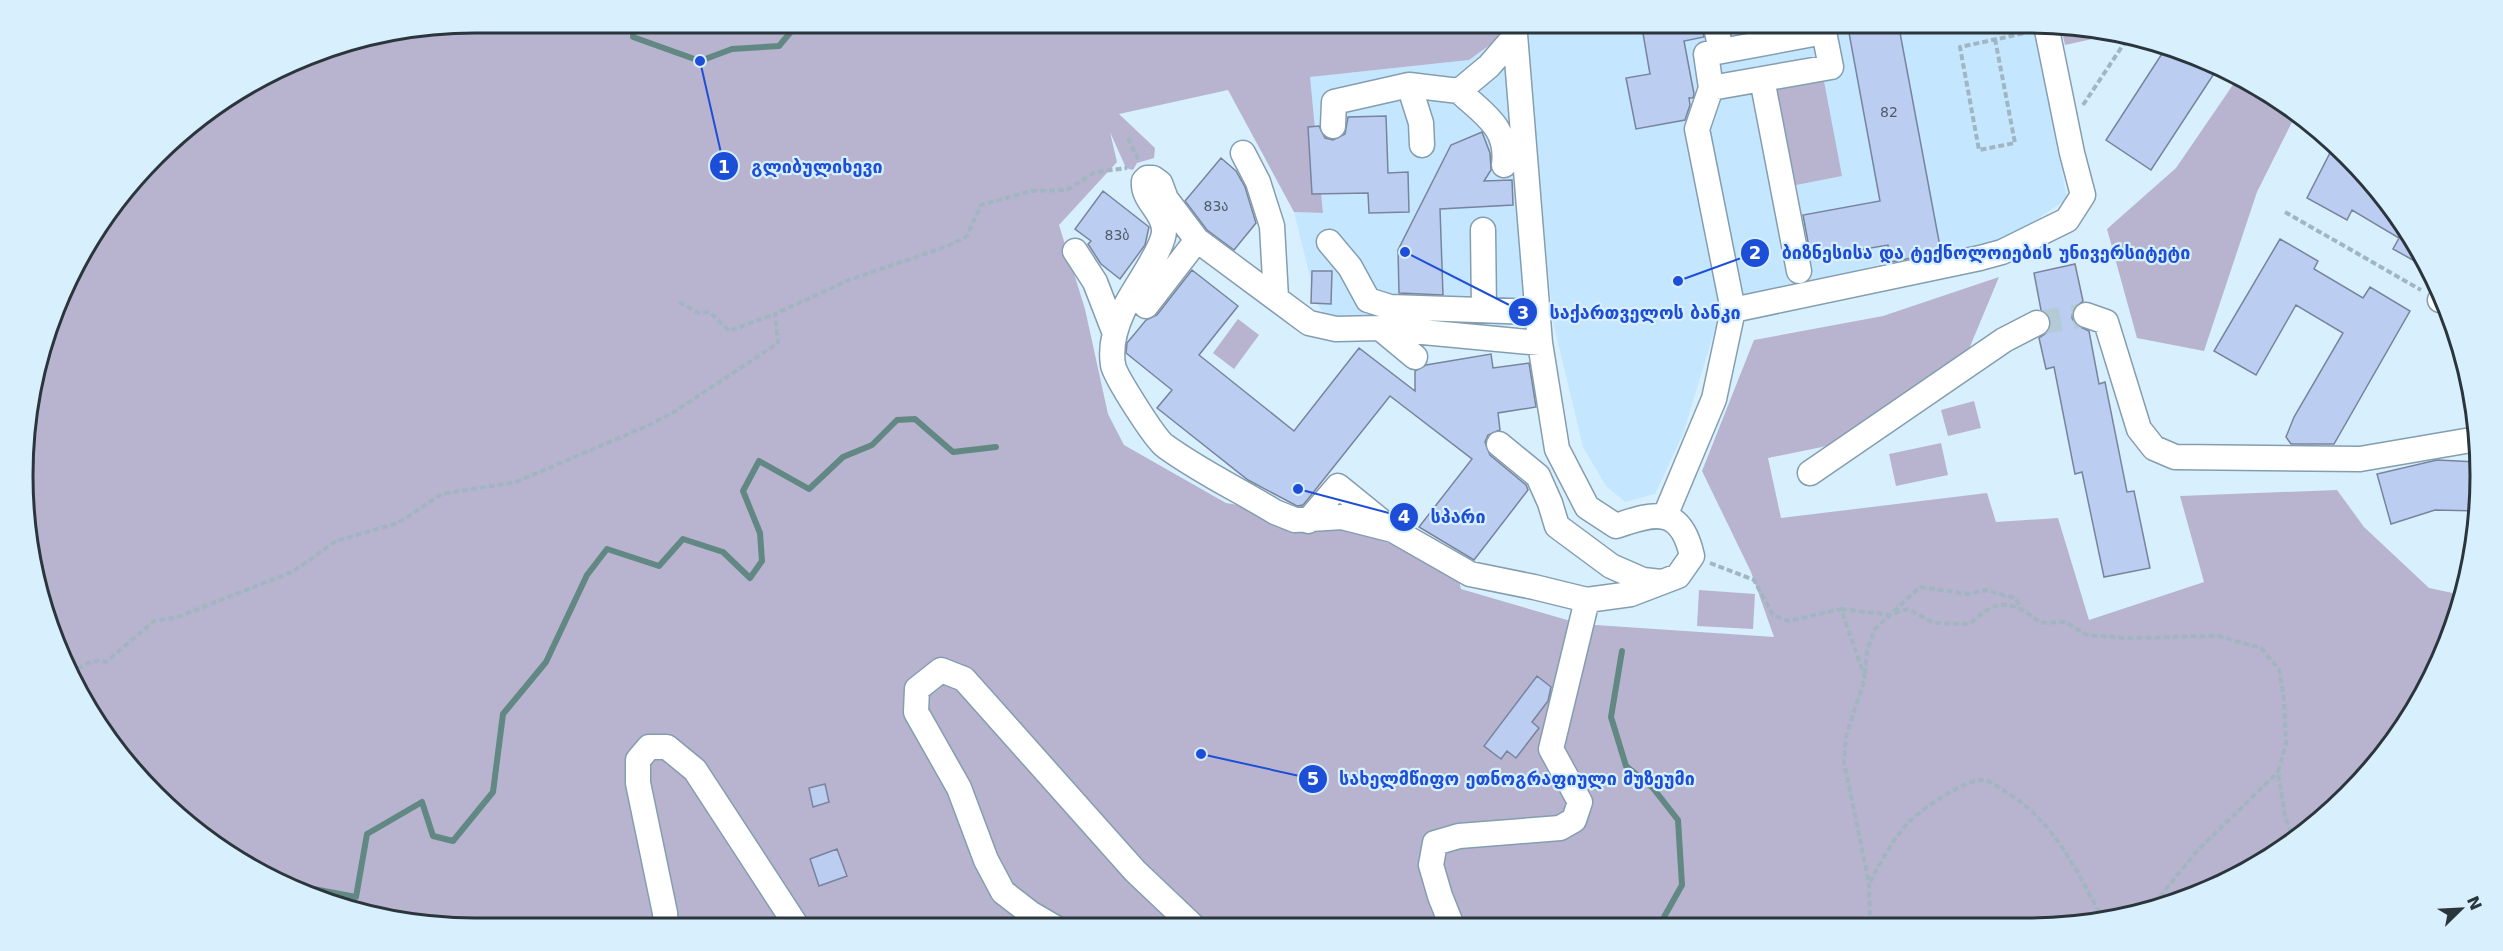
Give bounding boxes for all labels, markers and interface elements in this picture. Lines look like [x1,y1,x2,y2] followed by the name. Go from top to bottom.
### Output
[1880,104,1898,120] house number: 82
[709,148,894,184] callout: გლიბულიხევი
[718,156,730,177] text: 1
[751,156,883,177] text: გლიბულიხევი
[1204,198,1228,214] house number: 83ა
[1104,227,1130,243] house number: 83ბ
[1740,235,2203,271] callout: ბიზნესისა და ტექნოლოიების უნივერსიტეტი
[1749,242,1761,263] text: 2
[1782,242,2190,263] text: ბიზნესისა და ტექნოლოიების უნივერსიტეტი
[1508,294,1753,330] callout: საქართველოს ბანკი
[1517,302,1529,323] text: 3
[1549,302,1741,323] text: საქართველოს ბანკი
[1389,499,1498,535] callout: სპარი
[1398,506,1410,527] text: 4
[1430,506,1486,527] text: სპარი
[1298,761,1707,797] callout: სახელმწიფო ეთნოგრაფიული მუზეუმი
[1307,768,1319,789] text: 5
[1339,768,1695,789] text: სახელმწიფო ეთნოგრაფიული მუზეუმი
[2431,879,2491,939] north arrow
[2463,893,2486,913] text: N

